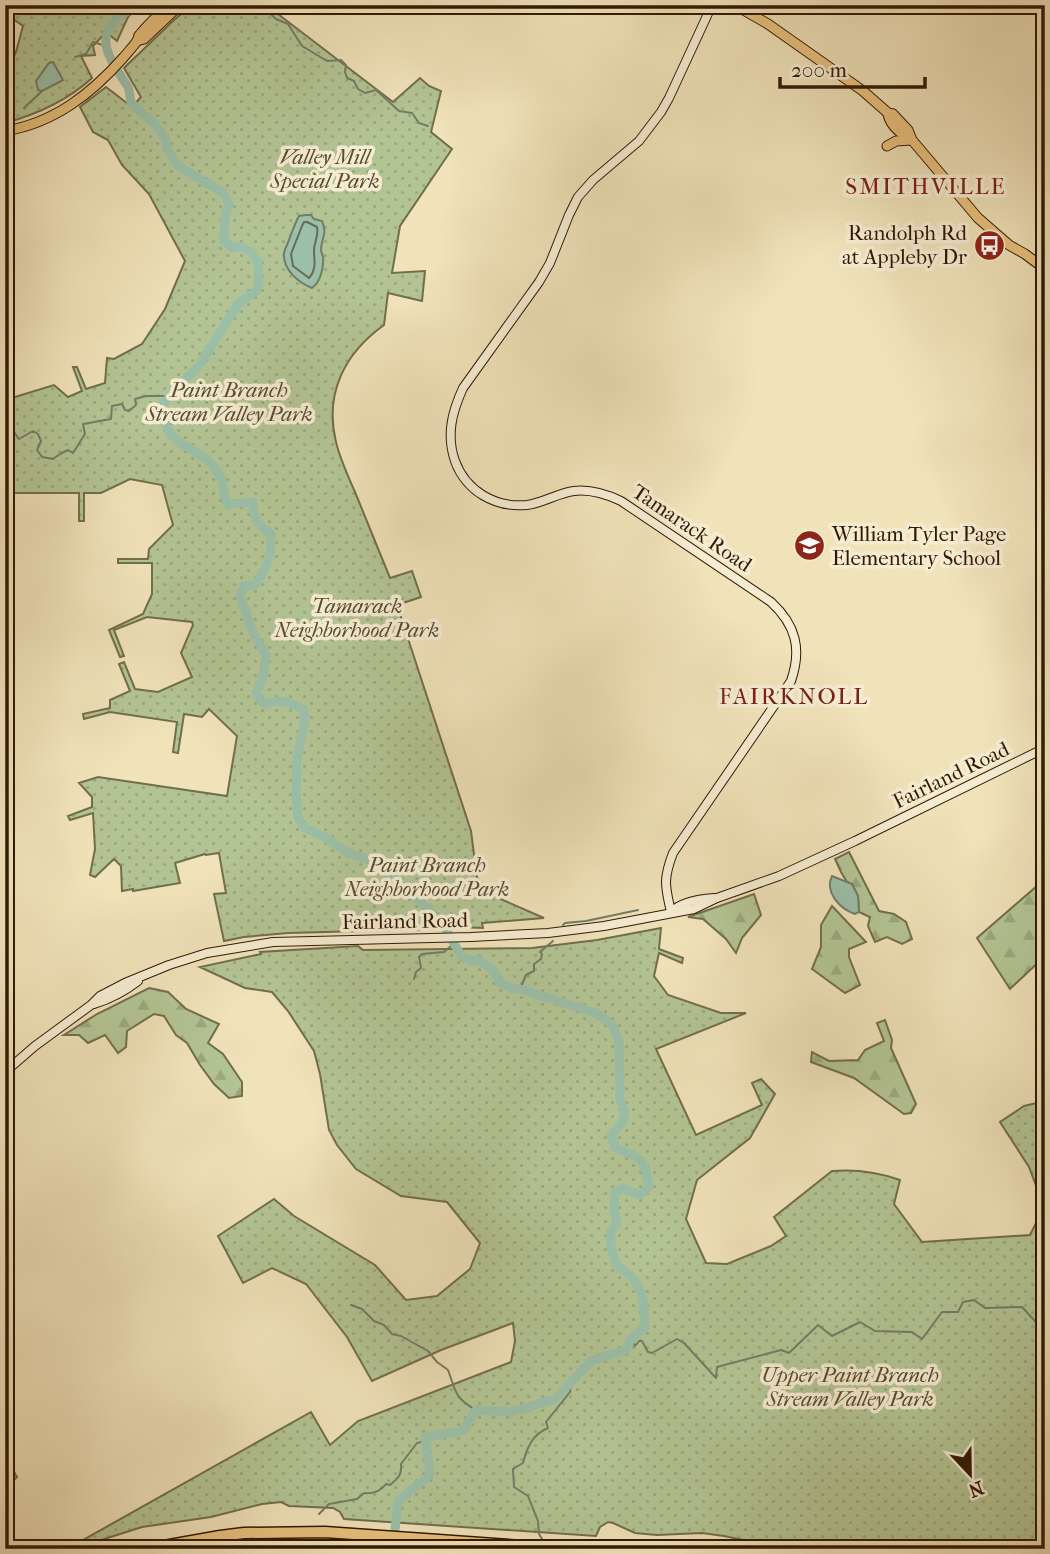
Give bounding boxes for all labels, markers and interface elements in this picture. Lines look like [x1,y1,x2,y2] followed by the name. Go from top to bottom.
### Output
[780,46,926,90] scale bar
[791,58,847,82] text: 200 m
[269,145,380,193] park label: Valley Mill Special Park
[845,173,1007,200] district label: SMITHVILLE
[842,221,968,269] place label: Randolph Rd at Appleby Dr
[973,228,1007,262] bus stop icon: Randolph Rd at Appleby Dr
[144,378,313,426] park label: Paint Branch Stream Valley Park
[628,479,757,577] street label: Tamarack Road
[831,522,1006,570] place label: William Tyler Page Elementary School
[792,529,826,563] school or university icon: William Tyler Page Elementary School
[274,594,439,642] park label: Tamarack Neighborhood Park
[719,683,869,710] district label: FAIRKNOLL
[889,736,1013,813] street label: Fairland Road
[344,853,509,901] park label: Paint Branch Neighborhood Park
[342,908,469,934] street label: Fairland Road
[761,1363,939,1411] park label: Upper Paint Branch Stream Valley Park
[934,1438,1004,1508] north arrow
[965,1476,987,1502] text: N

